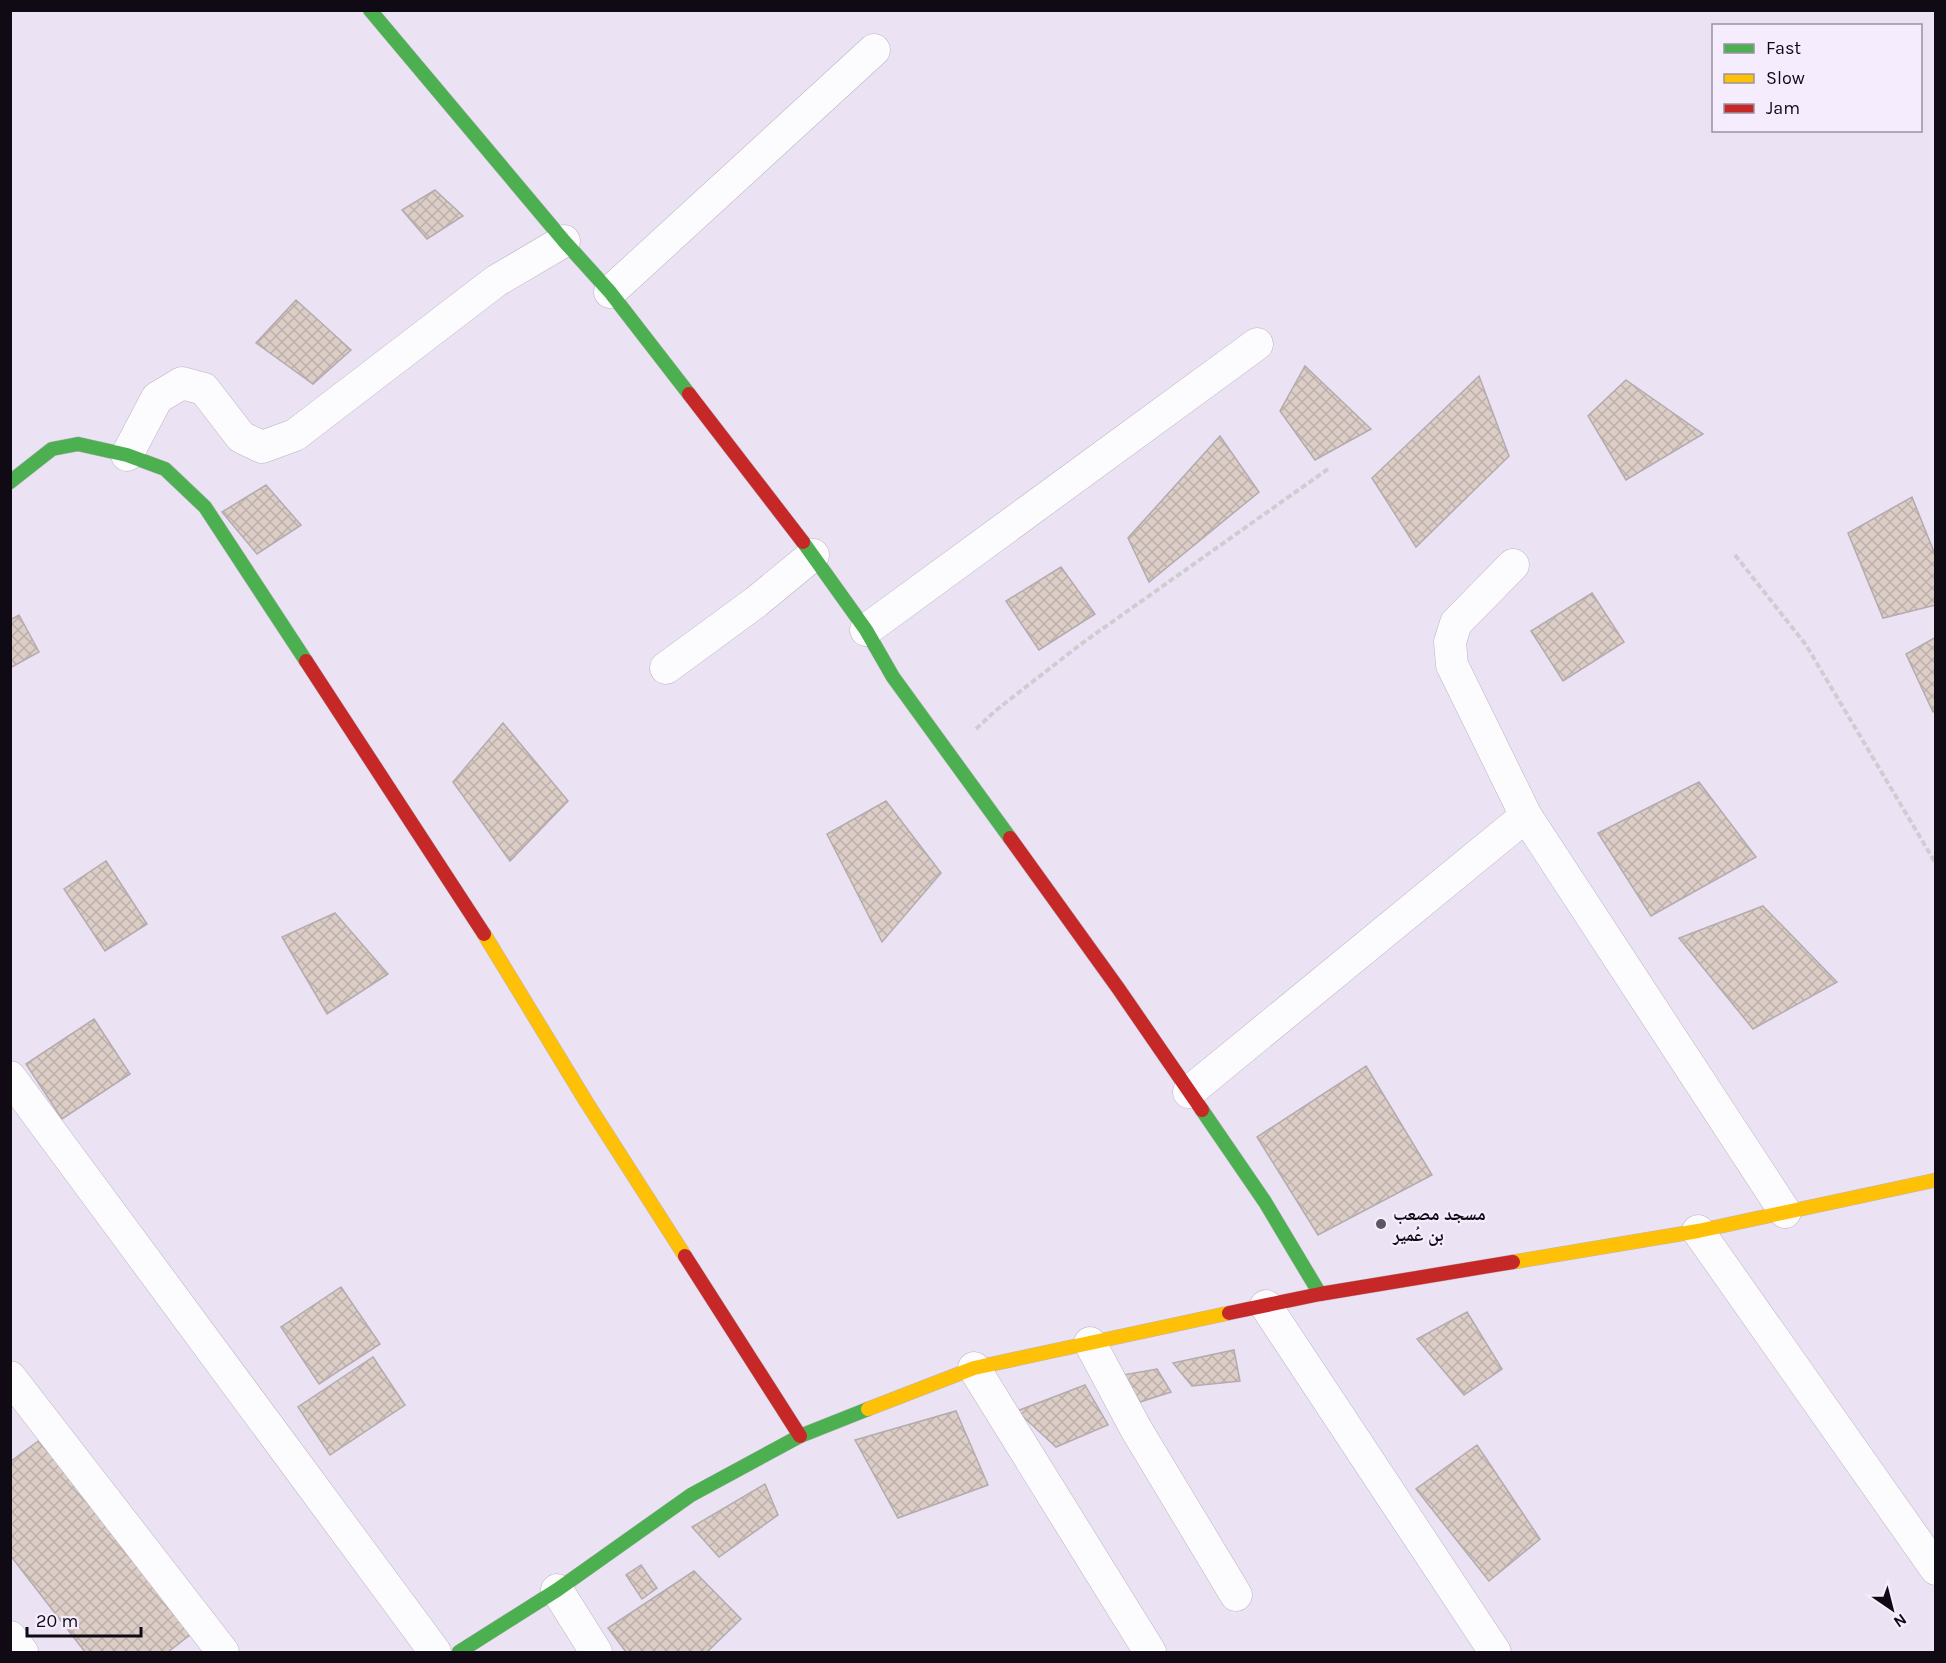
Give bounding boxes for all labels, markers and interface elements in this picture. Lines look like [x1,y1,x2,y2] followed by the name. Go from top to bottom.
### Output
[1712,24,1922,132] legend
[1766,37,1801,59] text: Fast
[1766,67,1805,89] text: Slow
[1766,97,1800,119] text: Jam
[1392,1203,1486,1246] place label: مسجد مصعب بن عُمير
[1374,1217,1388,1231] marker: مسجد مصعب بن عُمير
[1862,1579,1922,1639] north arrow
[27,1600,141,1638] scale bar
[36,1610,78,1632] text: 20 m
[1890,1610,1910,1632] text: N

